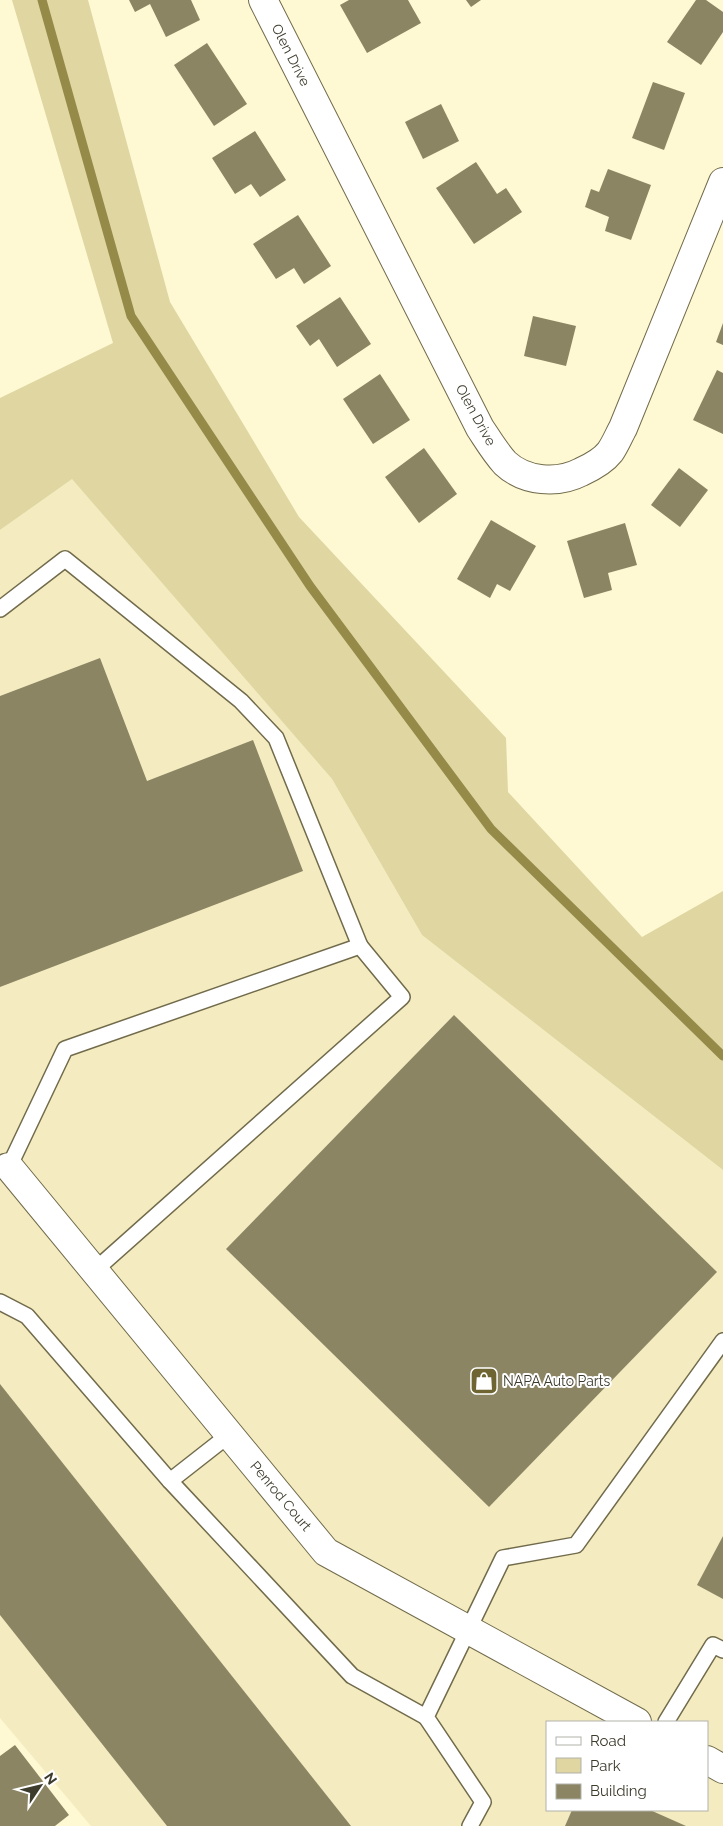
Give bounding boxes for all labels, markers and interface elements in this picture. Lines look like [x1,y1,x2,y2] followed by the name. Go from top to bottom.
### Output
[269,21,313,89] street label: Olen Drive
[453,382,499,448] street label: Olen Drive
[469,1366,499,1396] shop icon: NAPA Auto Parts
[503,1373,610,1389] place label: NAPA Auto Parts
[247,1458,315,1534] street label: Penrod Court
[546,1721,708,1811] legend
[590,1732,626,1750] text: Road
[590,1757,621,1775] text: Park
[15,1761,65,1811] north arrow
[41,1770,60,1788] text: N
[590,1782,647,1800] text: Building

